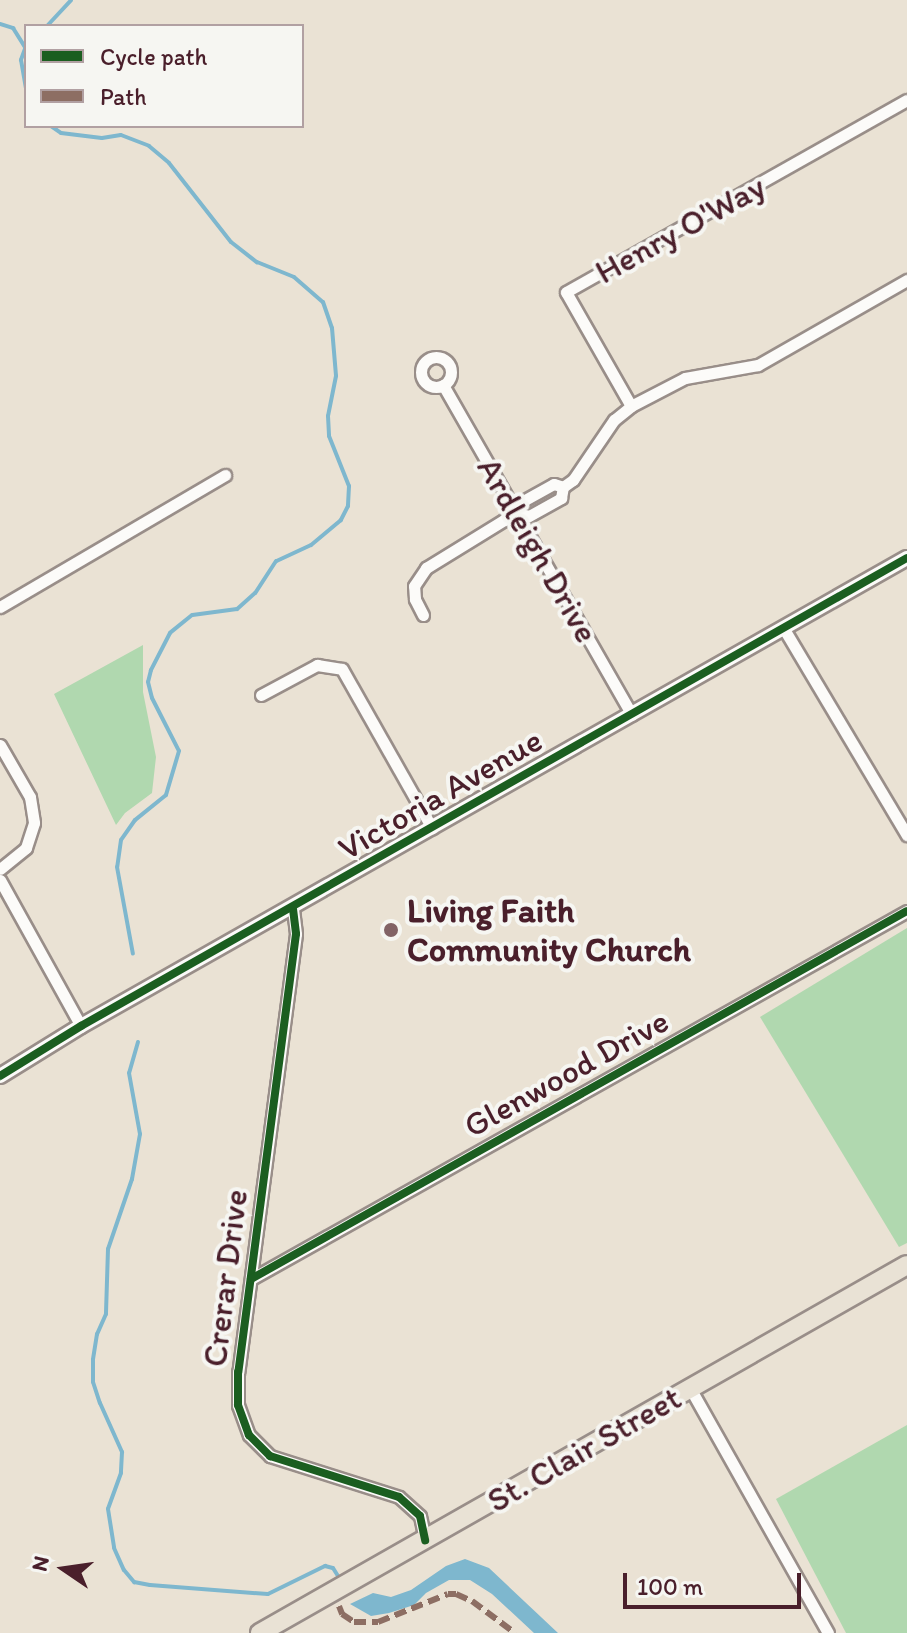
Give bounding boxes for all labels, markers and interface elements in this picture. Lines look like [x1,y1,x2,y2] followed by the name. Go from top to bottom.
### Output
[24,24,304,128] legend
[100,42,207,71] text: Cycle path
[100,82,147,111] text: Path
[588,166,772,292] street label: Henry O'Way
[469,450,607,650] street label: Ardleigh Drive
[331,719,549,869] street label: Victoria Avenue
[407,890,691,970] place label: Living Faith Community Church
[382,921,400,939] marker: Living Faith Community Church
[456,1000,676,1146] street label: Glenwood Drive
[194,1187,256,1369] street label: Crerar Drive
[480,1377,688,1521] street label: St. Clair Street
[24,1529,104,1609] north arrow
[25,1553,55,1574] text: N
[627,1557,805,1607] scale bar
[637,1572,703,1601] text: 100 m

